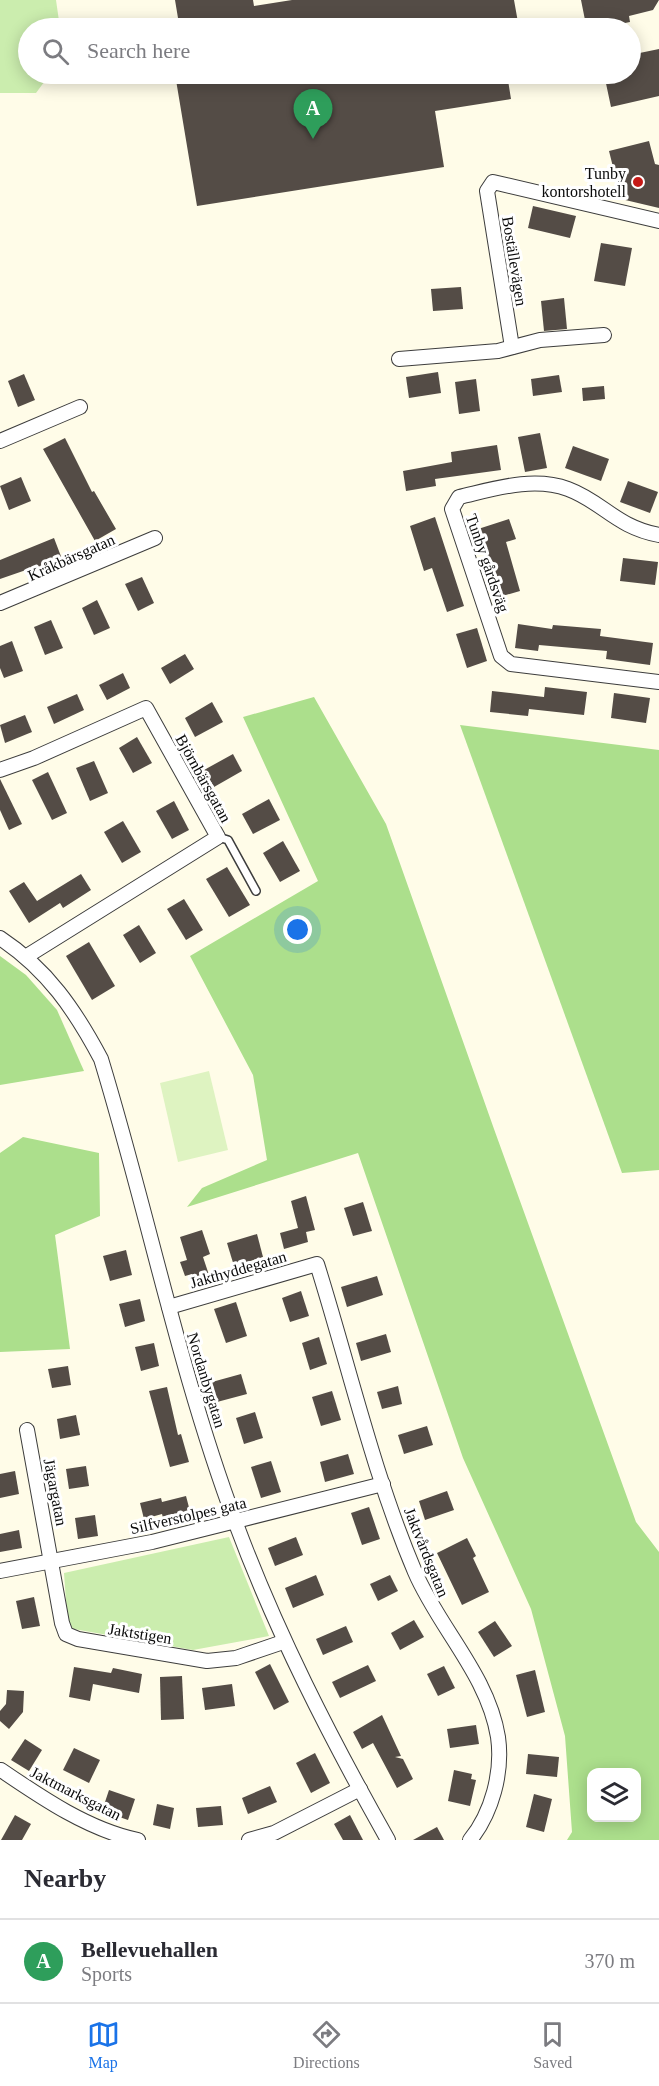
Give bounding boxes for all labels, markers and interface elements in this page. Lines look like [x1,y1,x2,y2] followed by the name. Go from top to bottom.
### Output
[18,18,641,84] search box
[39,35,72,68] icon: search
[87,38,190,63] text: Search here
[294,90,332,139] pin: A
[542,165,627,200] place label: Tunby kontorshotell
[631,175,645,189] marker: Tunby kontorshotell
[498,215,530,307] street label: Boställevägen
[462,512,512,615] street label: Tunby gårdsväg
[25,531,118,585] street label: Kråkbärsgatan
[172,731,235,826] street label: Björnbärsgatan
[283,915,312,944] your location
[188,1248,289,1292] street label: Jakthyddegatan
[183,1330,229,1430] street label: Nordanbygatan
[40,1457,70,1527] street label: Jägargatan
[128,1494,248,1538] street label: Silfverstolpes gata
[400,1505,452,1600] street label: Jaktvårdsgatan
[107,1620,173,1648] street label: Jaktstigen
[27,1763,124,1825] street label: Jaktmarksgatan
[587,1768,641,1822] map controls
[587,1768,641,1822] button: layers
[24,1864,106,1893] text: Nearby
[81,1937,218,1962] text: Bellevuehallen
[36,1950,51,1972] text: A
[584,1950,635,1972] text: 370 m
[81,1963,132,1985] text: Sports
[87,2018,120,2072] tab: Map
[293,2018,360,2072] tab: Directions
[533,2018,572,2072] tab: Saved

